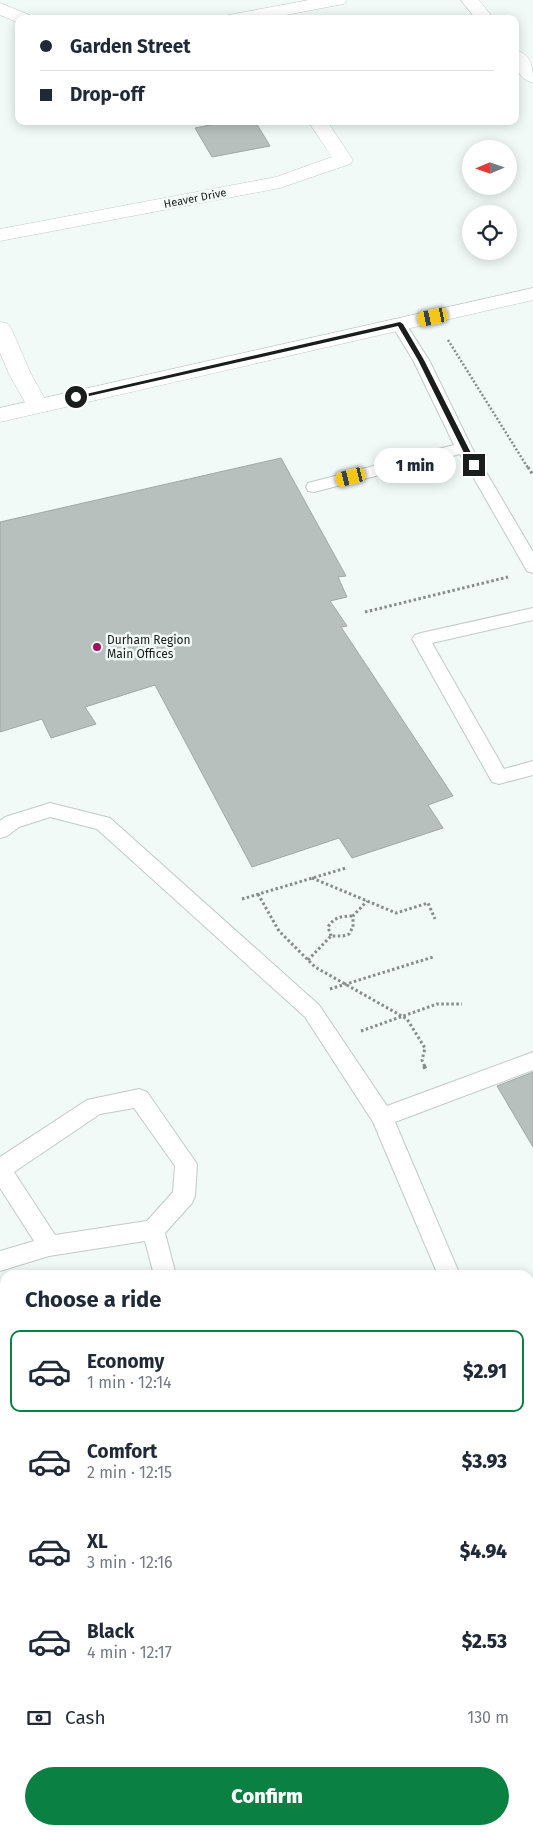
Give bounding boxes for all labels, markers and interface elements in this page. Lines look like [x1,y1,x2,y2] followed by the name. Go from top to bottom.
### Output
[70,35,191,58] text: Garden Street
[70,83,144,106] text: Drop-off
[462,140,518,195] north arrow
[462,140,517,260] map controls
[163,186,228,211] street label: Heaver Drive
[462,205,517,260] button: locate
[416,307,449,327] car
[65,386,87,408] route start
[374,448,456,482] callout: 1 min
[463,454,485,476] route end
[396,456,434,475] text: 1 min
[334,466,367,488] car
[107,633,191,661] place label: Durham Region Main Offices
[91,641,103,653] marker: Durham Region Main Offices
[25,1286,161,1313] text: Choose a ride
[27,1349,72,1394] icon: car
[87,1350,164,1373] text: Economy
[463,1360,507,1383] text: $2.91
[87,1373,172,1392] text: 1 min · 12:14
[27,1439,72,1484] icon: car
[87,1440,157,1463] text: Comfort
[462,1450,507,1473] text: $3.93
[87,1463,172,1482] text: 2 min · 12:15
[27,1529,72,1574] icon: car
[87,1530,108,1553] text: XL
[460,1540,507,1563] text: $4.94
[87,1553,173,1572] text: 3 min · 12:16
[27,1619,72,1664] icon: car
[87,1620,134,1643] text: Black
[462,1630,507,1653] text: $2.53
[87,1643,172,1662] text: 4 min · 12:17
[25,1704,53,1732] icon: cash
[65,1706,106,1729] text: Cash
[467,1708,509,1727] text: 130 m
[25,1767,509,1825] button: Confirm

